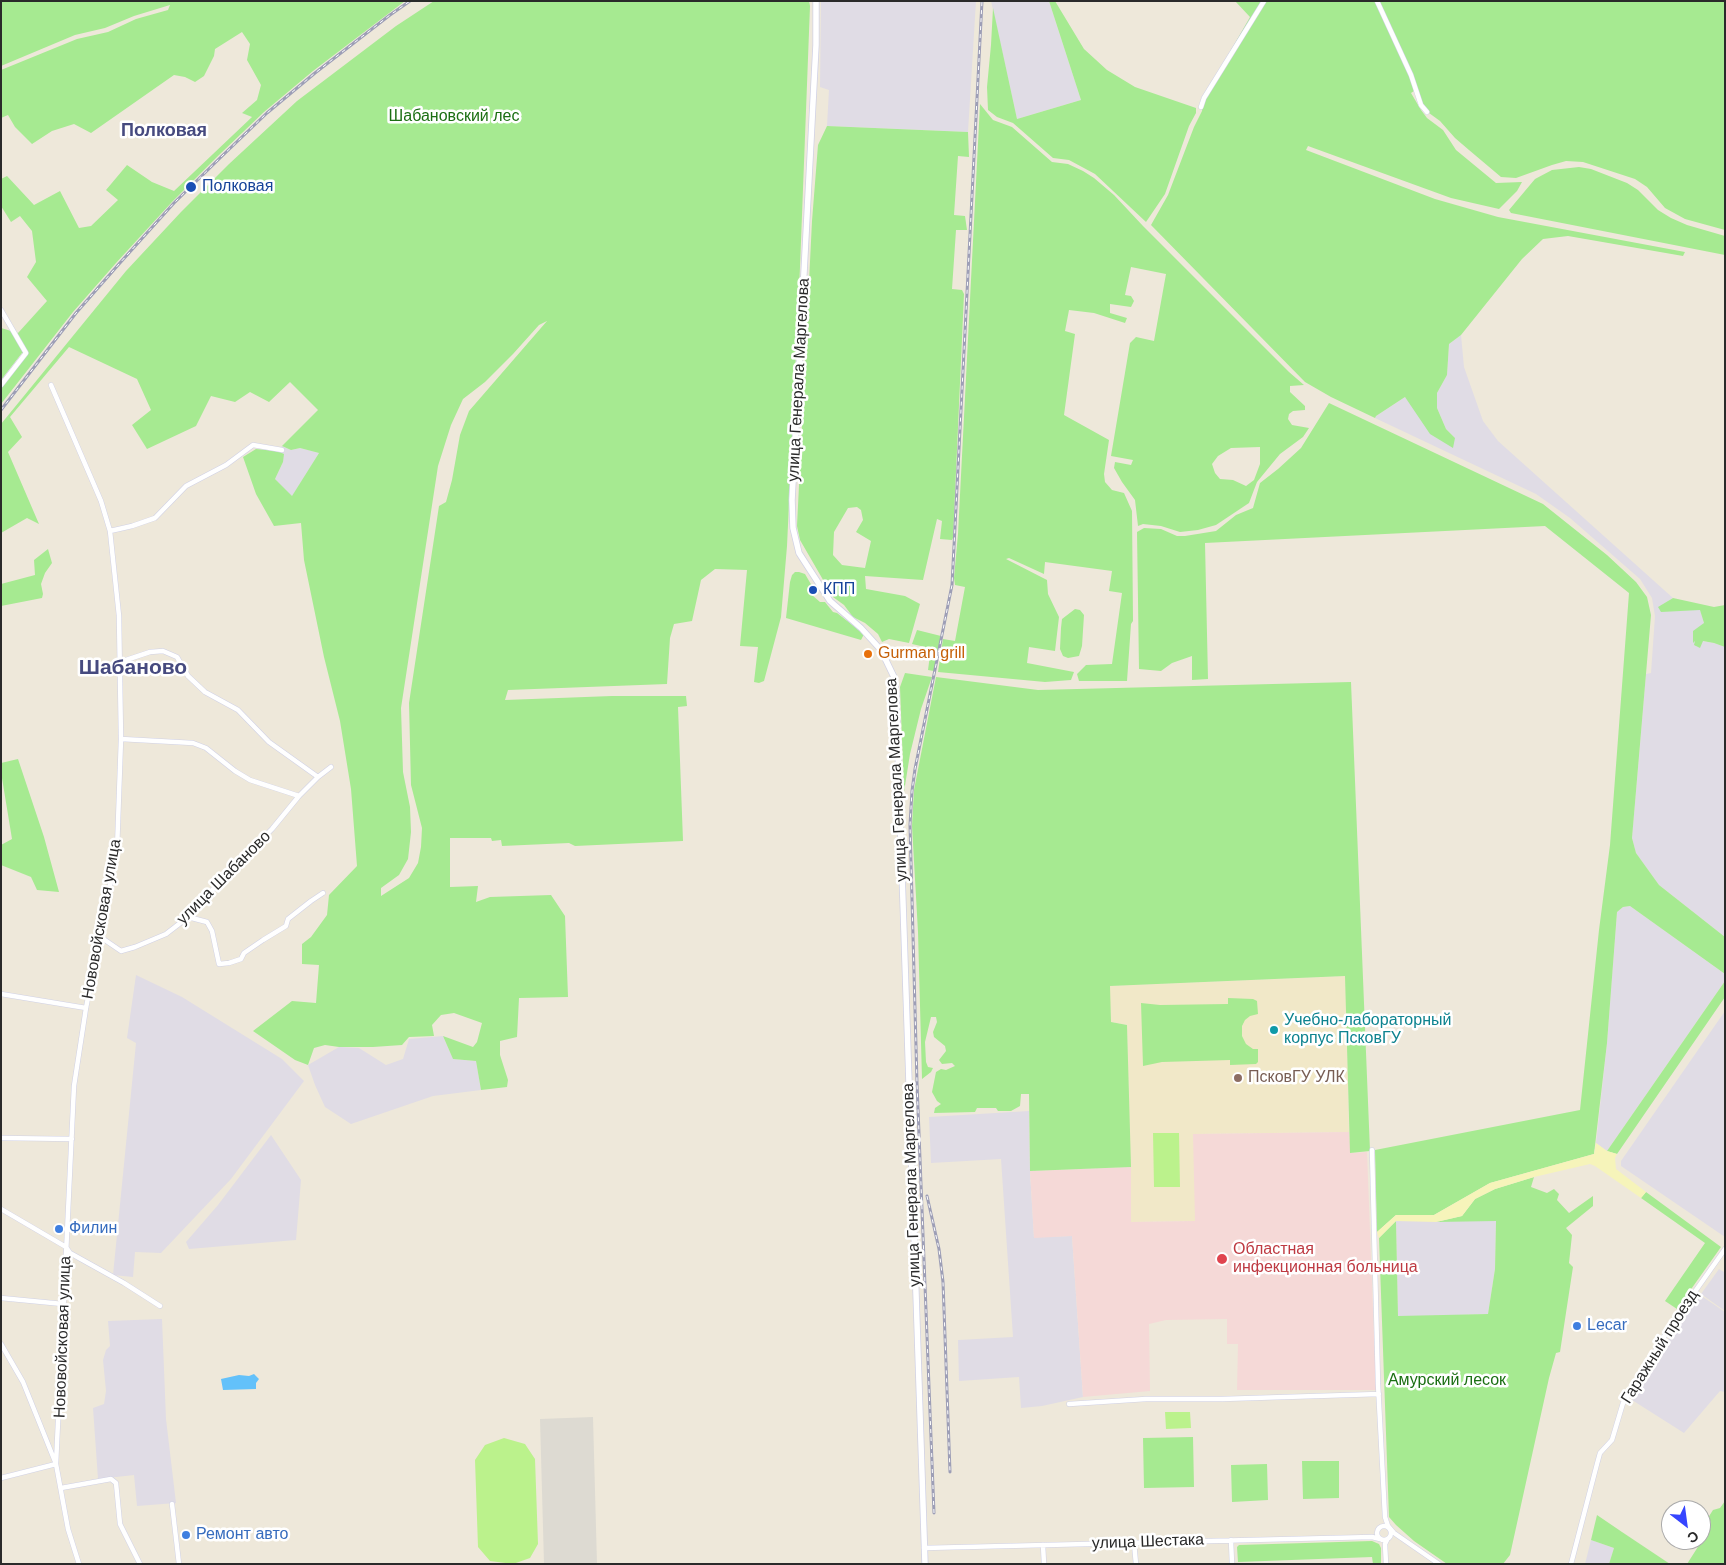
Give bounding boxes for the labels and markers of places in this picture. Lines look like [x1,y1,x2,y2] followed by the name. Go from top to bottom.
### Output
[202,177,273,197] place label: Полковая
[184,180,198,194] marker: Полковая
[823,580,855,600] place label: КПП
[807,584,819,596] marker: КПП
[878,644,965,664] place label: Gurman grill
[862,648,874,660] marker: Gurman grill
[1284,1011,1451,1049] place label: Учебно-лабораторный корпус ПсковГУ
[1268,1024,1280,1036] marker: Учебно-лабораторный корпус ПсковГУ
[1248,1068,1345,1088] place label: ПсковГУ УЛК
[1232,1072,1244,1084] marker: ПсковГУ УЛК
[69,1219,117,1239] place label: Филин
[53,1223,65,1235] marker: Филин
[1233,1240,1418,1278] place label: Областная инфекционная больница
[1215,1252,1229,1266] marker: Областная инфекционная больница
[1587,1316,1627,1336] place label: Lecar
[1571,1320,1583,1332] marker: Lecar
[196,1525,288,1545] place label: Ремонт авто
[180,1529,192,1541] marker: Ремонт авто

